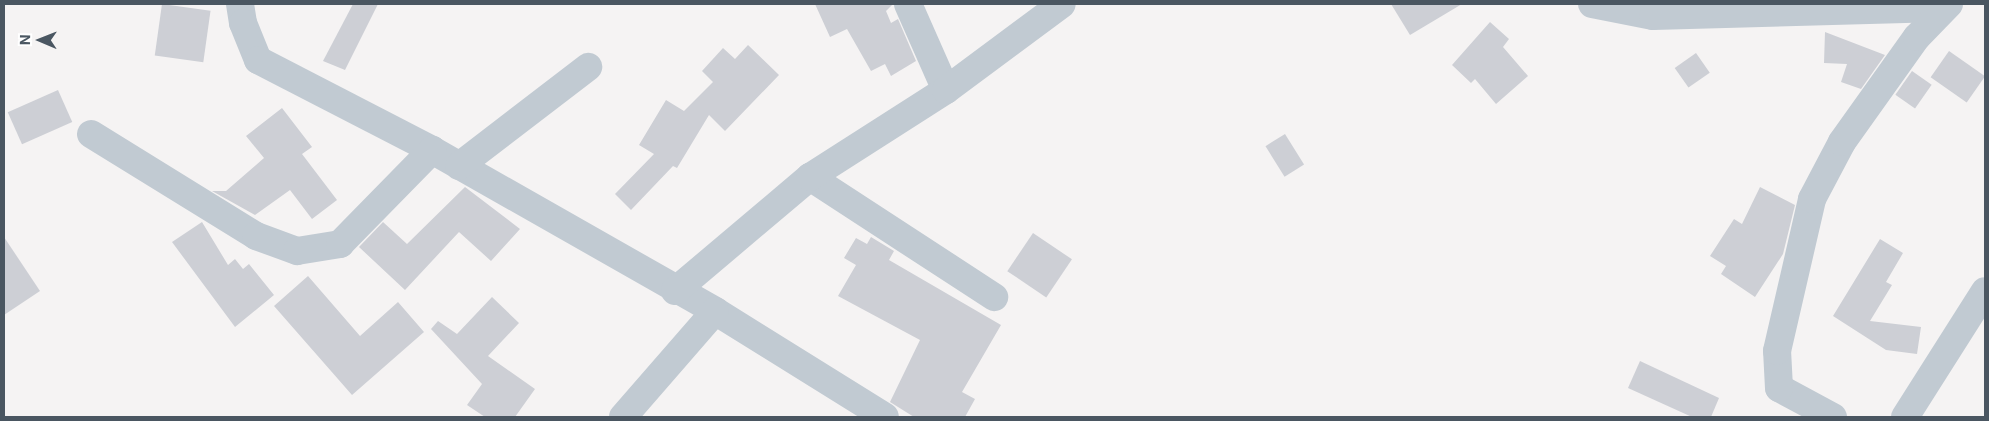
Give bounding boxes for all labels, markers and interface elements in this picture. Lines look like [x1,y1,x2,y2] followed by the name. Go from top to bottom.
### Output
[15,15,65,65] north arrow
[16,34,33,45] text: N

